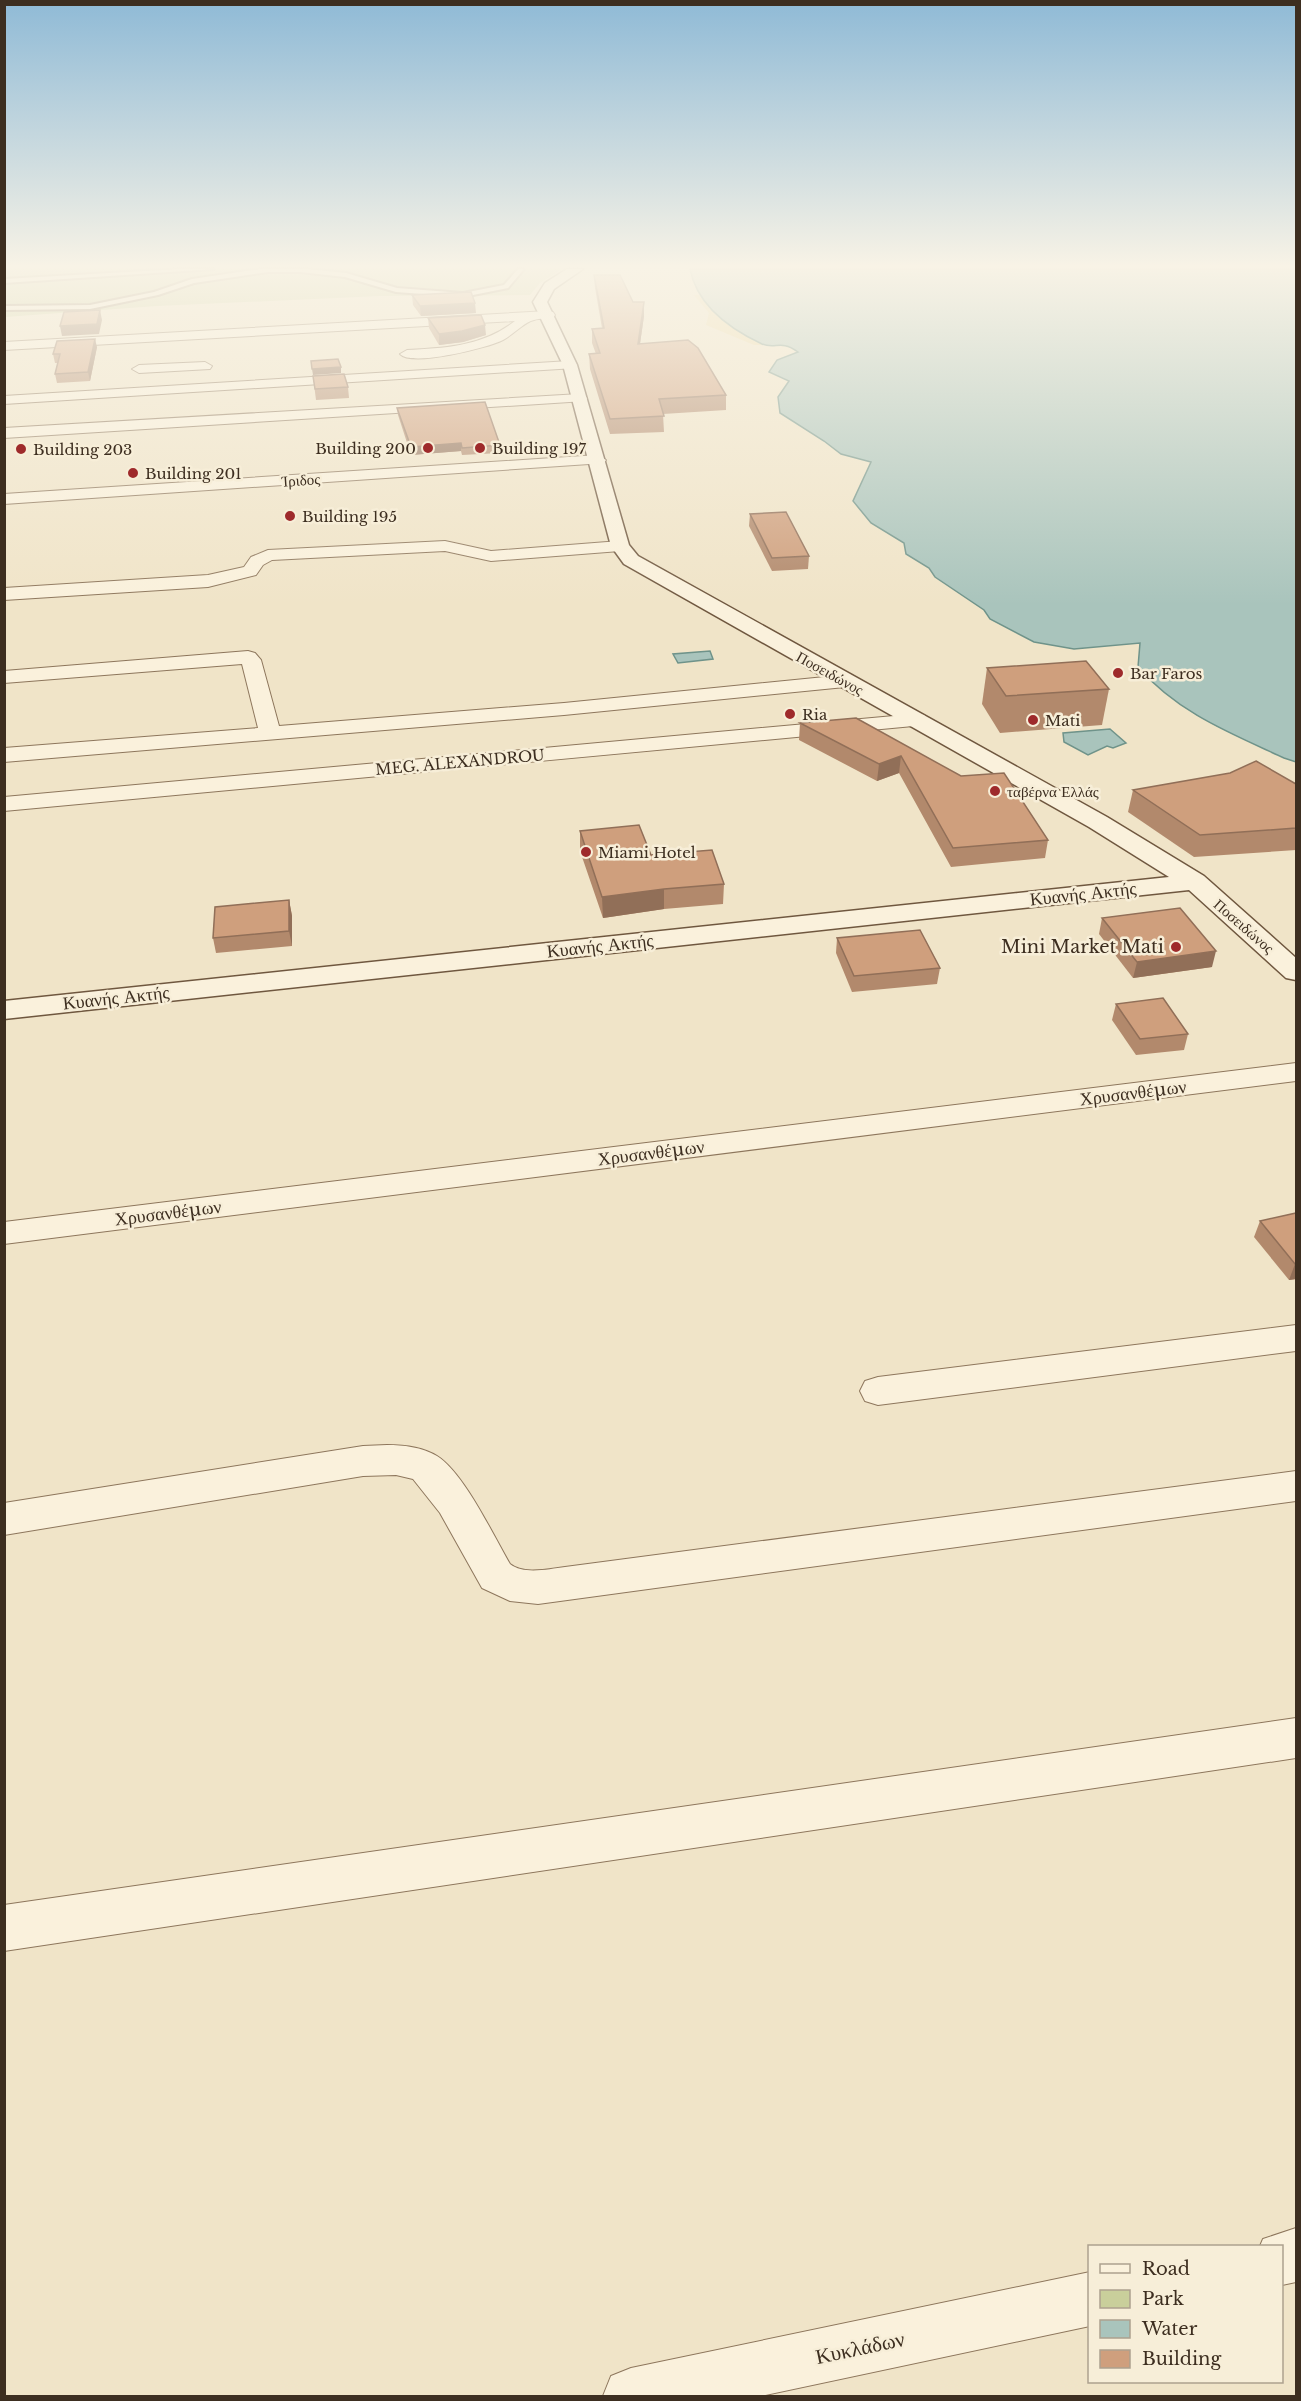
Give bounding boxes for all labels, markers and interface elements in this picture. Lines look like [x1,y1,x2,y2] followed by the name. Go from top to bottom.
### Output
[315,439,416,458] place label: Building 200
[492,439,587,458] place label: Building 197
[33,440,132,459] place label: Building 203
[421,441,435,455] marker: Building 200
[473,441,487,455] marker: Building 197
[14,442,28,456] marker: Building 203
[145,464,242,483] place label: Building 201
[126,466,140,480] marker: Building 201
[280,469,321,491] street label: Ίριδος
[302,507,397,526] place label: Building 195
[283,509,297,523] marker: Building 195
[793,647,867,699] street label: Ποσειδώνος
[1130,664,1203,683] place label: Bar Faros
[1111,666,1125,680] marker: Bar Faros
[802,705,828,724] place label: Ria
[783,707,797,721] marker: Ria
[1045,711,1080,730] place label: Mati
[1026,713,1040,727] marker: Mati
[374,745,546,779] street label: MEG. ALEXANDROU
[1007,782,1099,801] place label: ταβέρνα Ελλάς
[988,784,1002,798] marker: ταβέρνα Ελλάς
[598,843,696,862] place label: Miami Hotel
[579,845,593,859] marker: Miami Hotel
[1029,877,1137,911] street label: Κυανής Ακτής
[1210,895,1278,957] street label: Ποσειδώνος
[546,929,654,963] street label: Κυανής Ακτής
[1001,936,1164,958] place label: Mini Market Mati
[1169,940,1183,954] marker: Mini Market Mati
[62,981,170,1015] street label: Κυανής Ακτής
[1078,1076,1188,1110] street label: Χρυσανθέμων
[596,1136,706,1170] street label: Χρυσανθέμων
[113,1196,223,1230] street label: Χρυσανθέμων
[1088,2245,1283,2383] legend
[1142,2258,1190,2280] text: Road
[1142,2288,1184,2310] text: Park
[1141,2318,1198,2340] text: Water
[813,2326,907,2370] street label: Κυκλάδων
[1142,2348,1221,2370] text: Building

